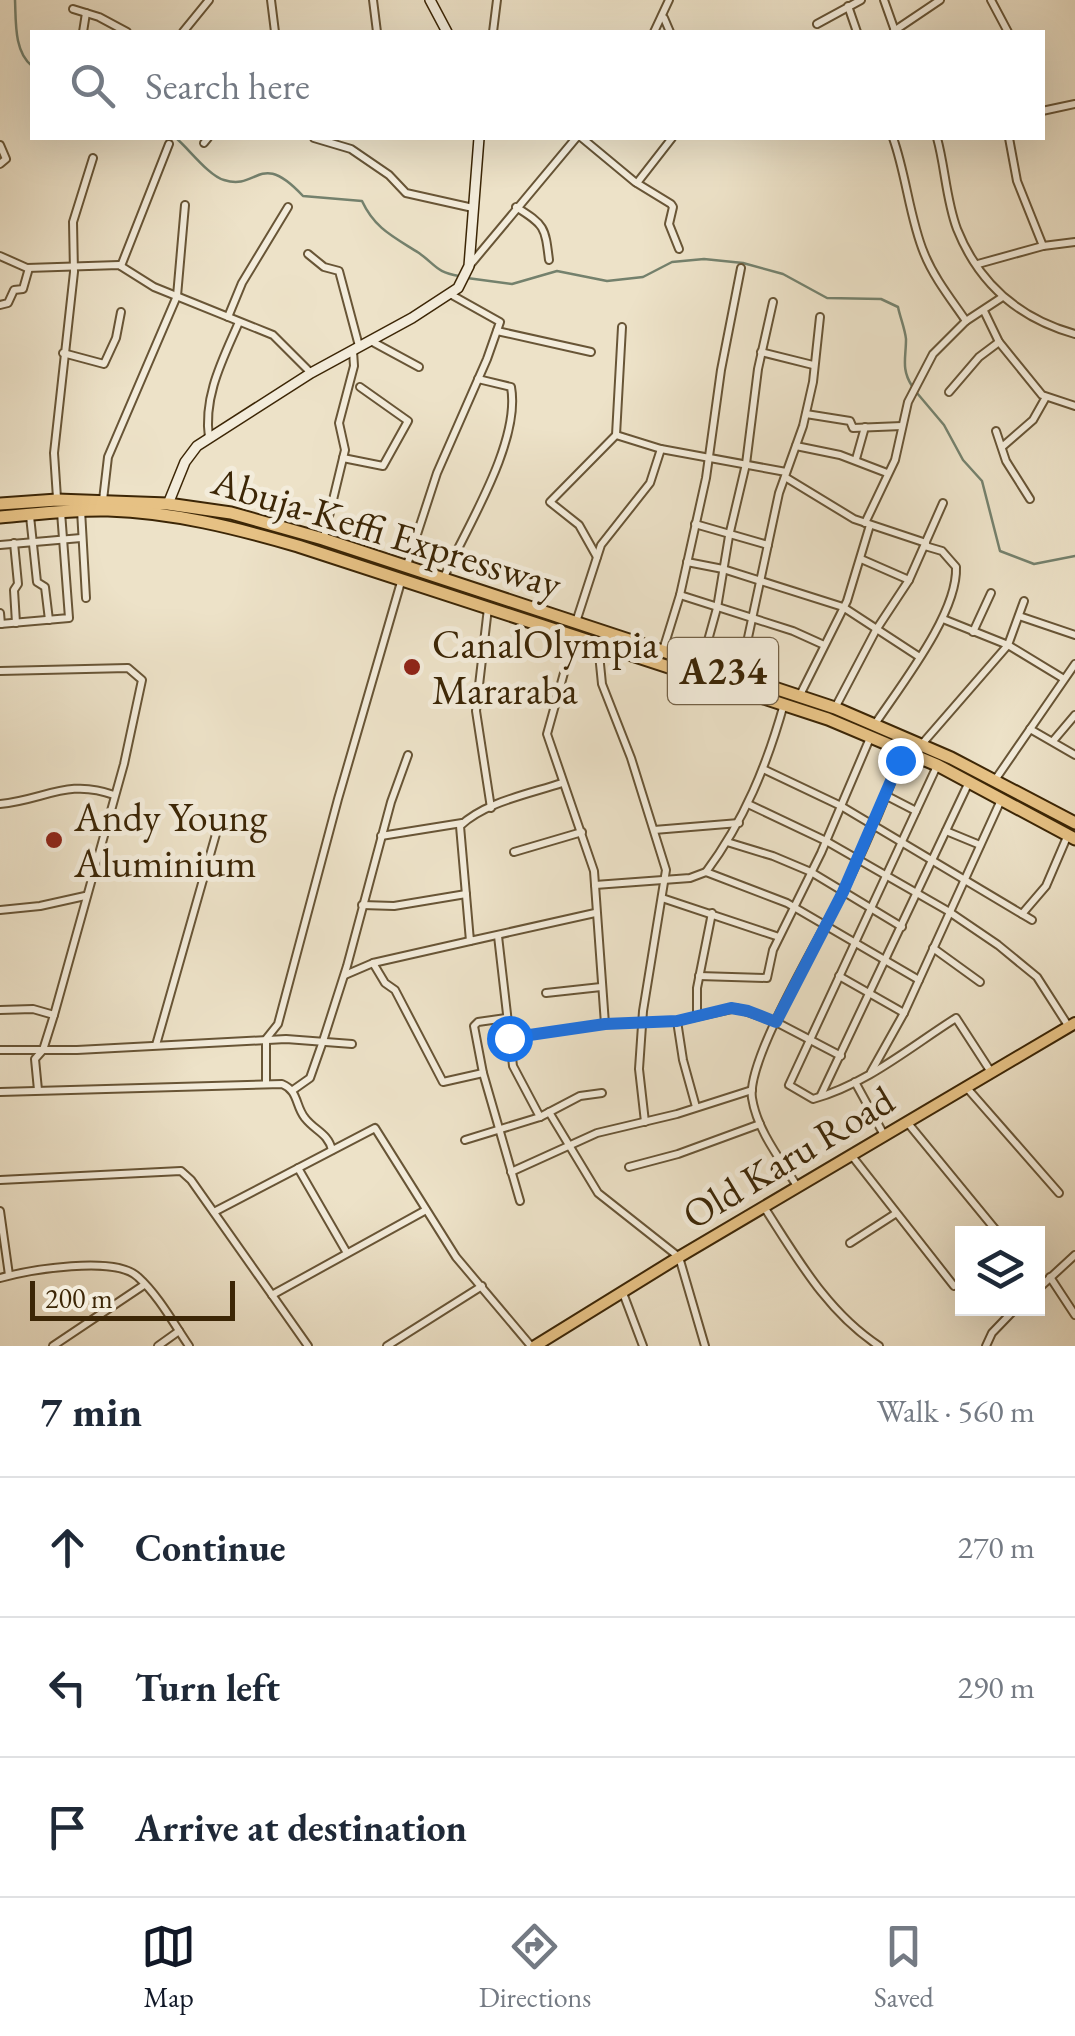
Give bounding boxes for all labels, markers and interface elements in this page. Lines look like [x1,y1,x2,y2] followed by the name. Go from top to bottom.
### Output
[30,30,1045,140] search box
[65,58,120,113] icon: search
[145,61,310,110] text: Search here
[205,454,568,610] street label: Abuja-Keffi Expressway
[432,618,658,716] place label: CanalOlympia Mararaba
[668,638,778,704] road number: A234
[401,656,423,678] marker: CanalOlympia Mararaba
[878,738,924,784] route end
[73,791,268,889] place label: Andy Young Aluminium
[43,829,65,851] marker: Andy Young Aluminium
[487,1016,533,1062] route start
[673,1073,904,1241] street label: Old Karu Road
[955,1226,1045,1316] map controls
[955,1226,1045,1316] button: layers
[30,1276,235,1320] scale bar
[45,1280,113,1316] text: 200 m
[40,1384,142,1439] text: 7 min
[877,1390,1035,1432] text: Walk · 560 m
[40,1520,95,1575] icon: ahead
[135,1523,286,1572] text: Continue
[958,1526,1035,1568] text: 270 m
[40,1660,95,1715] icon: left
[135,1663,280,1712] text: Turn left
[958,1666,1035,1708] text: 290 m
[40,1800,95,1855] icon: arrive
[135,1803,467,1852] text: Arrive at destination
[141,1919,196,2015] tab: Map
[479,1919,591,2015] tab: Directions
[874,1919,934,2015] tab: Saved

